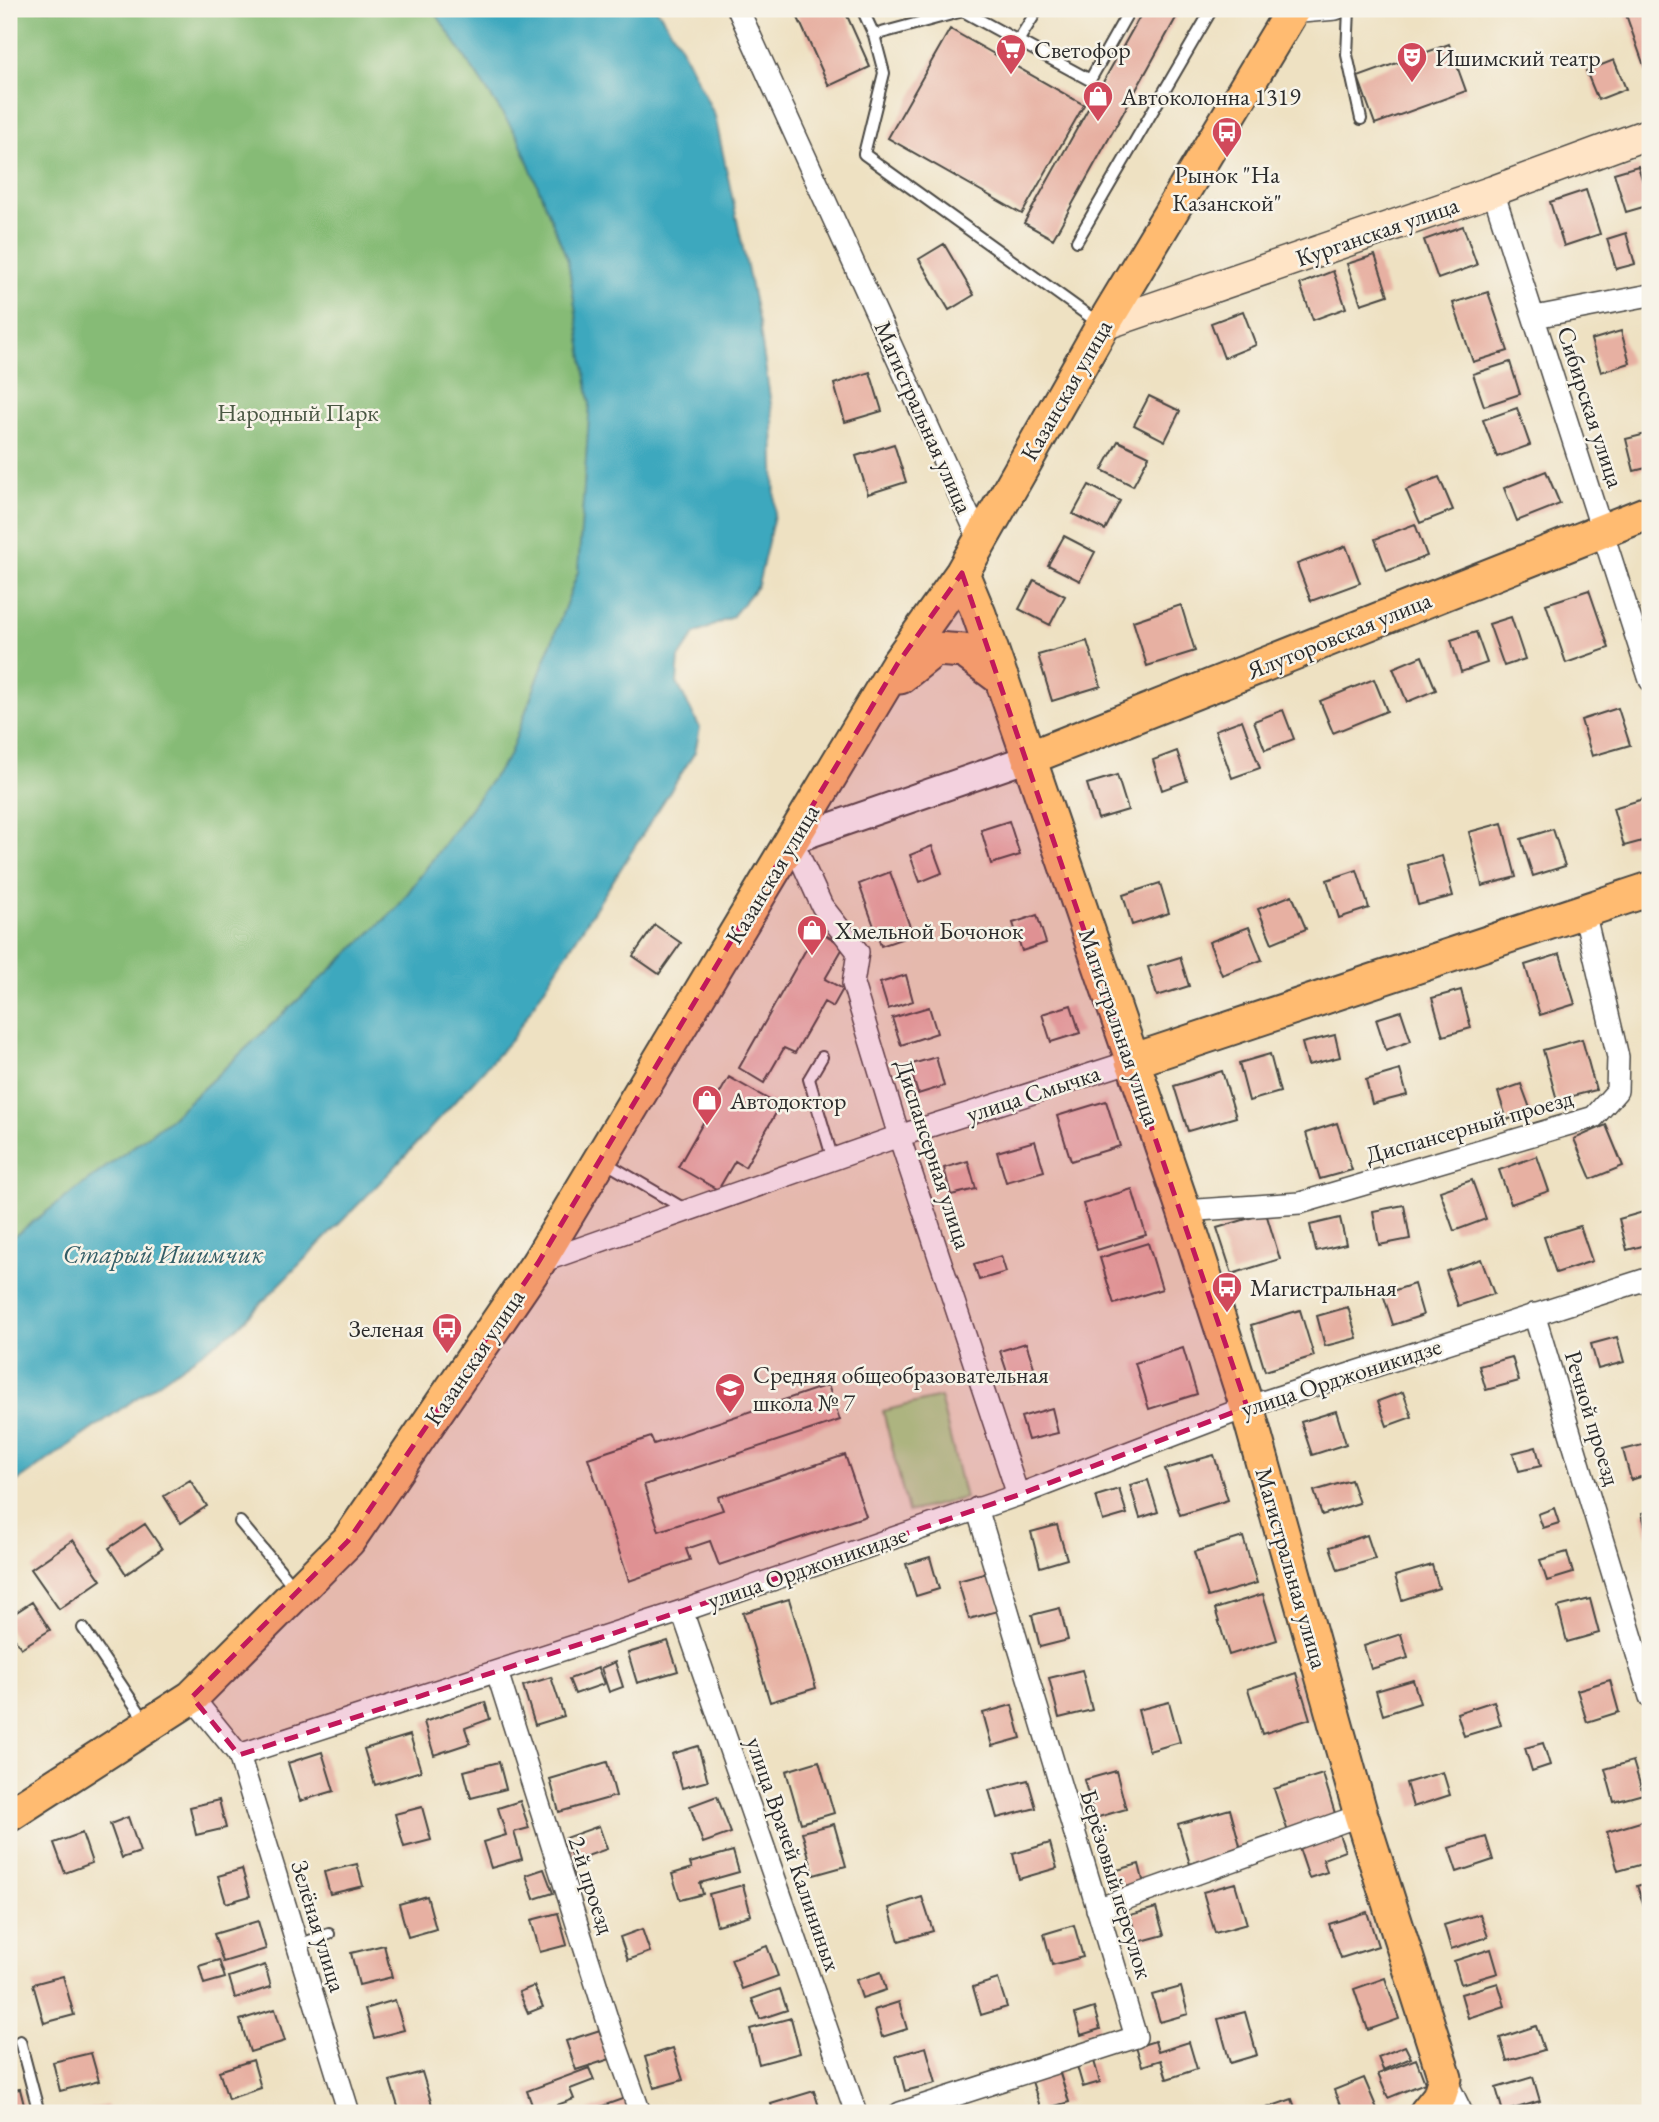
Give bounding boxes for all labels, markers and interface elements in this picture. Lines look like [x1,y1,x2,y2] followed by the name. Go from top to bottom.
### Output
[994,32,1028,76] supermarket icon: Светофор
[1034,34,1131,65] place label: Светофор
[1395,40,1429,84] theatre icon: Ишимский театр
[1435,42,1601,73] place label: Ишимский театр
[1081,79,1115,123] shop icon: Автоколонна 1319
[1120,81,1301,112] place label: Автоколонна 1319
[1210,115,1244,159] bus stop icon: Рынок "На Казанской"
[1172,159,1282,218] place label: Рынок "На Казанской"
[1292,189,1463,273] street label: Курганская улица
[1013,313,1119,466] street label: Казанская улица
[868,316,981,519] street label: Магистральная улица
[1550,322,1632,492] street label: Сибирская улица
[217,397,379,428] park label: Народный Парк
[1241,584,1436,686] street label: Ялуторовская улица
[718,798,826,950] street label: Казанская улица
[795,913,829,957] shop icon: Хмельной Бочонок
[834,915,1024,946] place label: Хмельной Бочонок
[1072,924,1169,1131] street label: Магистральная улица
[889,1055,979,1253] street label: Диспансерная улица
[962,1057,1104,1129] street label: улица Смычка
[1362,1082,1576,1170] street label: Диспансерный проезд
[690,1083,724,1127] shop icon: Автодоктор
[729,1085,846,1116] place label: Автодоктор
[63,1237,264,1271] water label: Старый Ишимчик
[1210,1270,1244,1314] bus stop icon: Магистральная
[1250,1272,1397,1303] place label: Магистральная
[417,1282,531,1431] street label: Казанская улица
[430,1311,464,1355] bus stop icon: Зеленая
[349,1313,424,1344] place label: Зеленая
[1237,1330,1445,1424] street label: улица Орджоникидзе
[1558,1347,1628,1489] street label: Речной проезд
[753,1359,1049,1418] place label: Средняя общеобразовательная школа № 7
[713,1371,747,1415] school or university icon: Средняя общеобразовательная школа № 7
[1248,1464,1336,1672] street label: Магистральная улица
[703,1518,911,1616] street label: улица Орджоникидзе
[739,1733,849,1976] street label: улица Врачей Калининых
[1073,1785,1161,1983] street label: Берёзовый переулок
[562,1832,622,1938] street label: 2-й проезд
[284,1856,354,1996] street label: Зелёная улица

